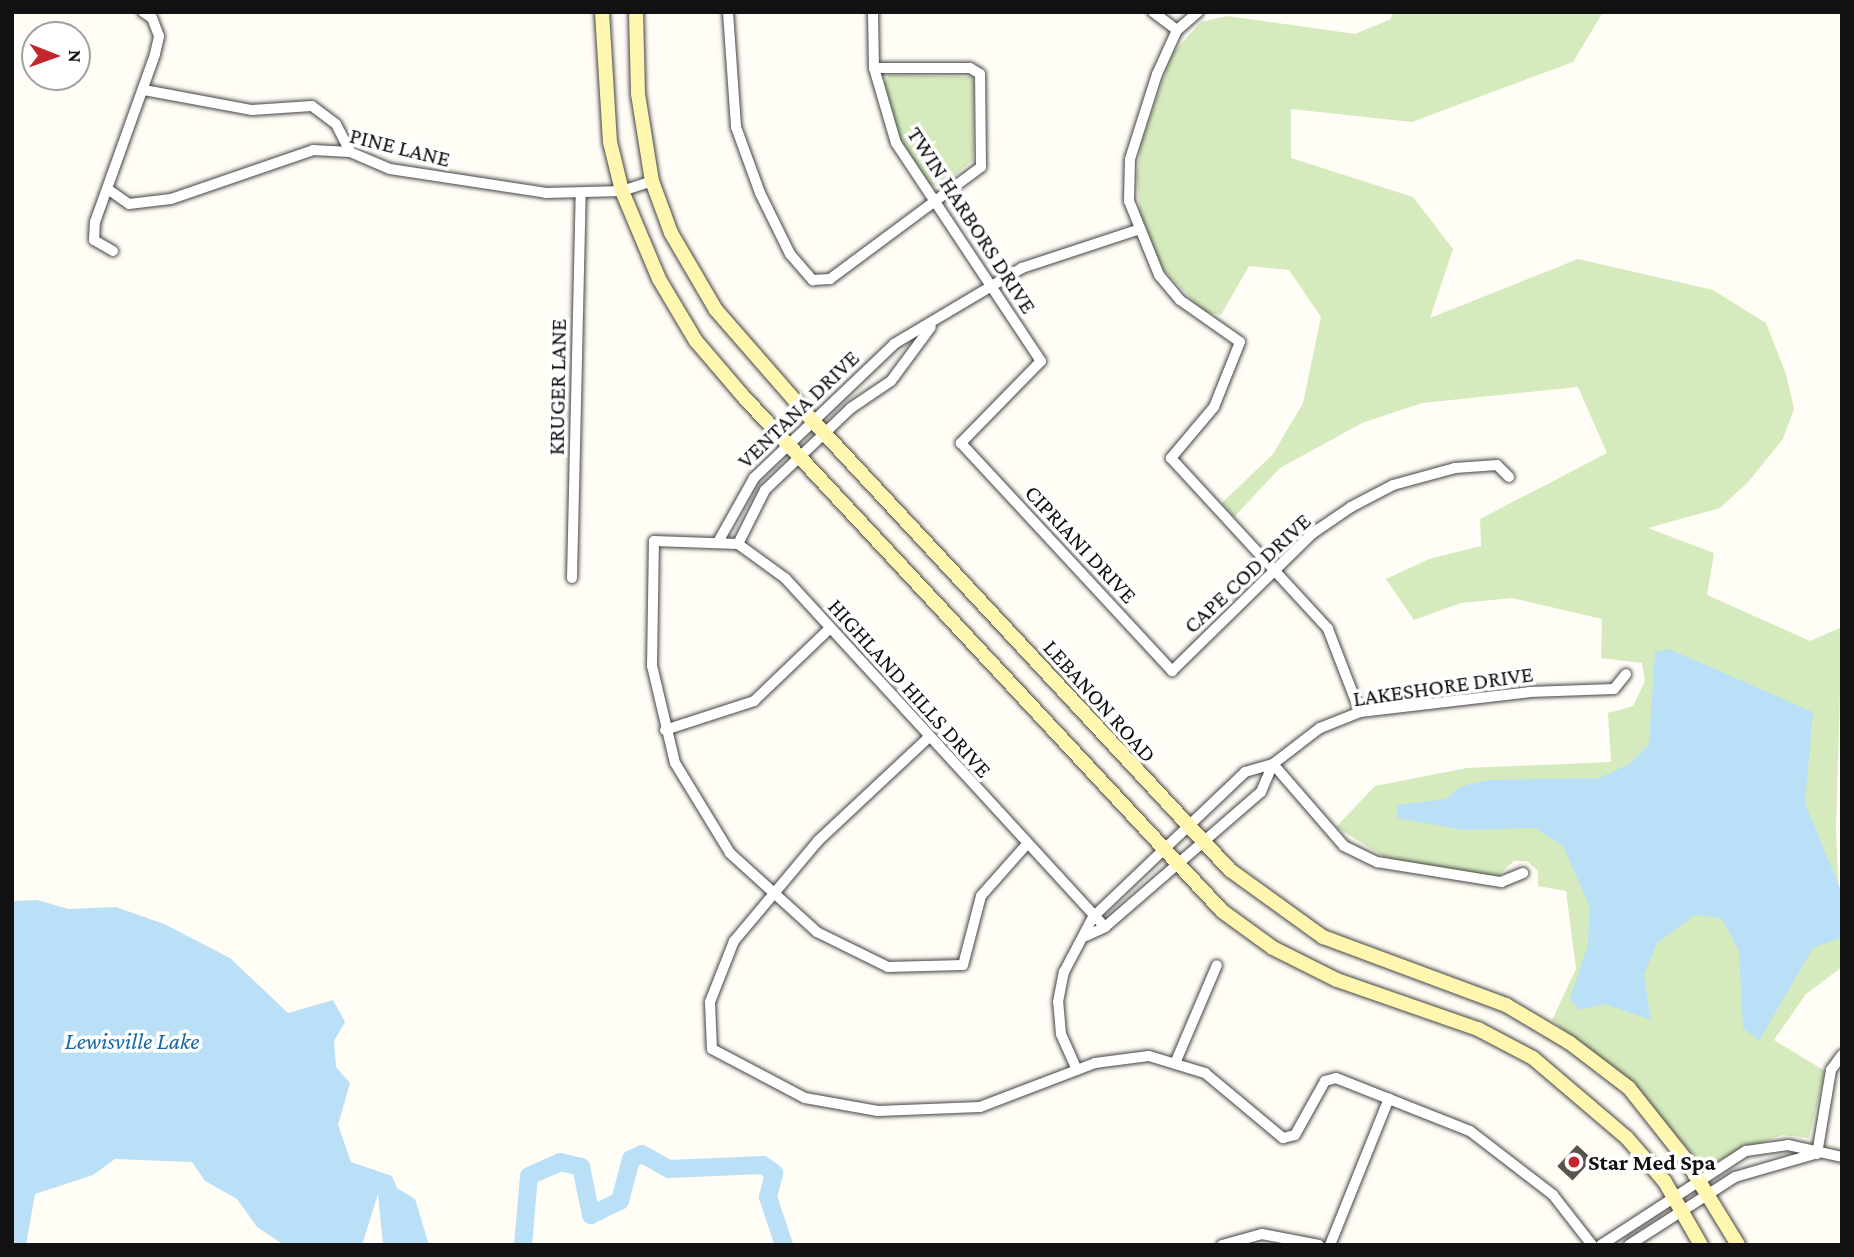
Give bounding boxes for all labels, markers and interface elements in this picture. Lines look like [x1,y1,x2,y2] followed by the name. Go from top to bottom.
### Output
[21,21,91,91] north arrow
[65,50,86,63] text: N
[347,121,453,173] street label: PINE LANE
[901,121,1043,319] street label: TWIN HARBORS DRIVE
[542,318,572,456] street label: KRUGER LANE
[731,344,865,474] street label: VENTANA DRIVE
[1019,479,1143,609] street label: CIPRIANI DRIVE
[1178,507,1316,639] street label: CAPE COD DRIVE
[822,593,998,783] street label: HIGHLAND HILLS DRIVE
[1038,634,1162,768] street label: LEBANON ROAD
[1351,660,1535,712] street label: LAKESHORE DRIVE
[65,1027,199,1055] water label: Lewisville Lake
[1588,1148,1716,1176] place label: Star Med Spa
[1566,1154,1582,1170] marker: Star Med Spa

